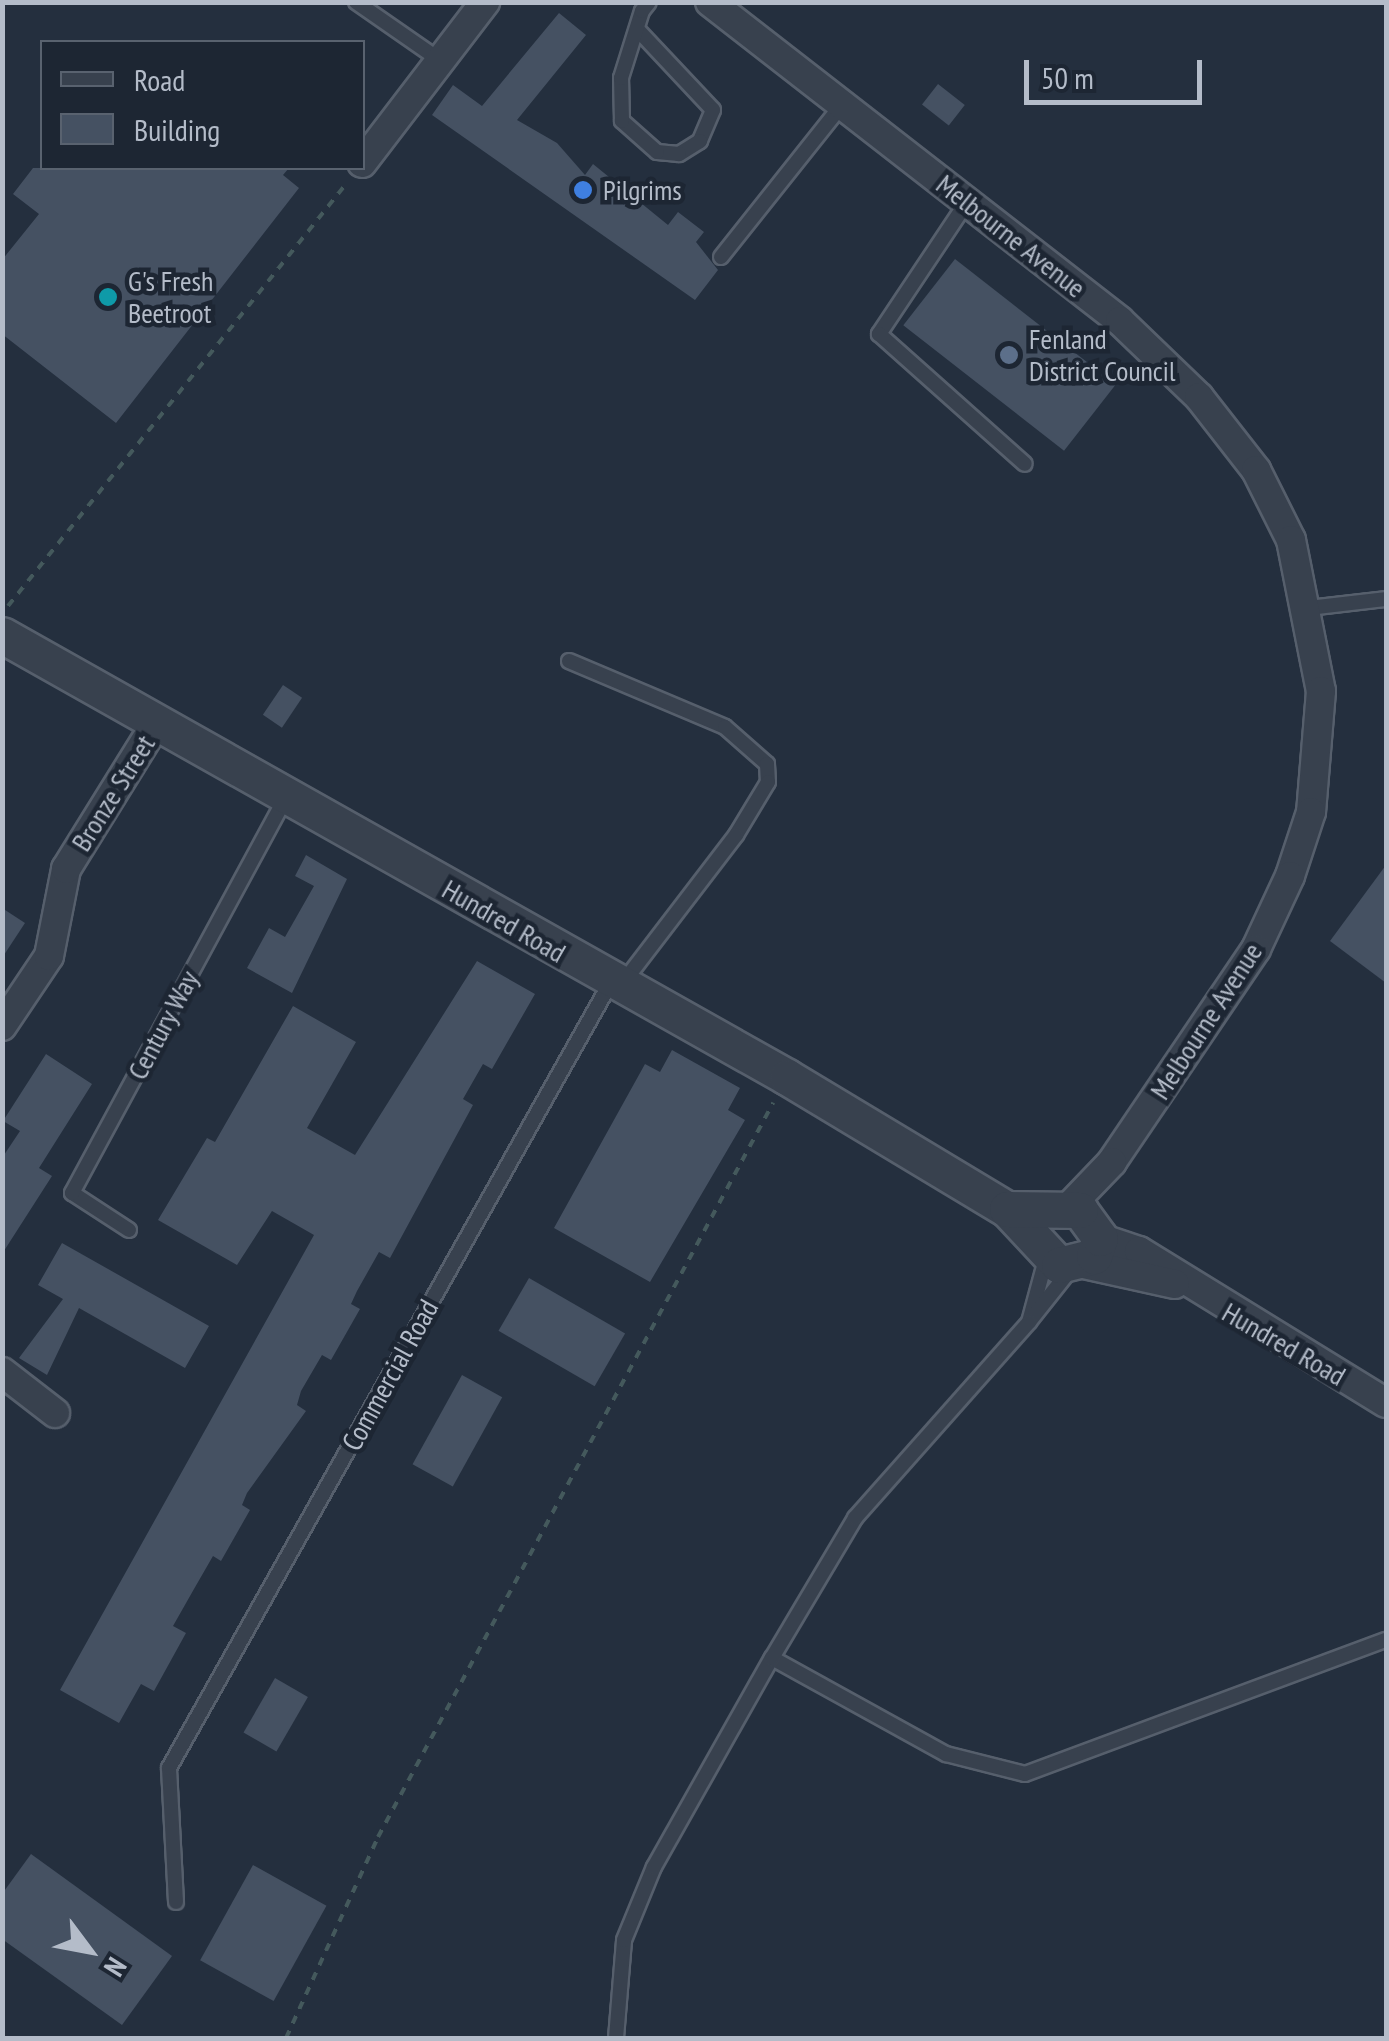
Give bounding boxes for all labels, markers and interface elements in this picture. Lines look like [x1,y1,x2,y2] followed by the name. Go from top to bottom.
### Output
[40,40,365,170] legend
[1029,40,1206,102] scale bar
[1041,58,1094,97] text: 50 m
[134,60,185,99] text: Road
[134,110,220,149] text: Building
[929,167,1093,305] street label: Melbourne Avenue
[603,173,682,207] place label: Pilgrims
[572,179,594,201] marker: Pilgrims
[128,264,213,330] place label: G's Fresh Beetroot
[97,286,119,308] marker: G's Fresh Beetroot
[1029,322,1175,388] place label: Fenland District Council
[998,344,1020,366] marker: Fenland District Council
[64,729,162,857] street label: Bronze Street
[436,872,572,970] street label: Hundred Road
[1143,936,1269,1106] street label: Melbourne Avenue
[120,964,206,1086] street label: Century Way
[335,1294,445,1456] street label: Commercial Road
[1216,1295,1352,1393] street label: Hundred Road
[40,1901,140,2001] north arrow
[96,1951,136,1983] text: N

